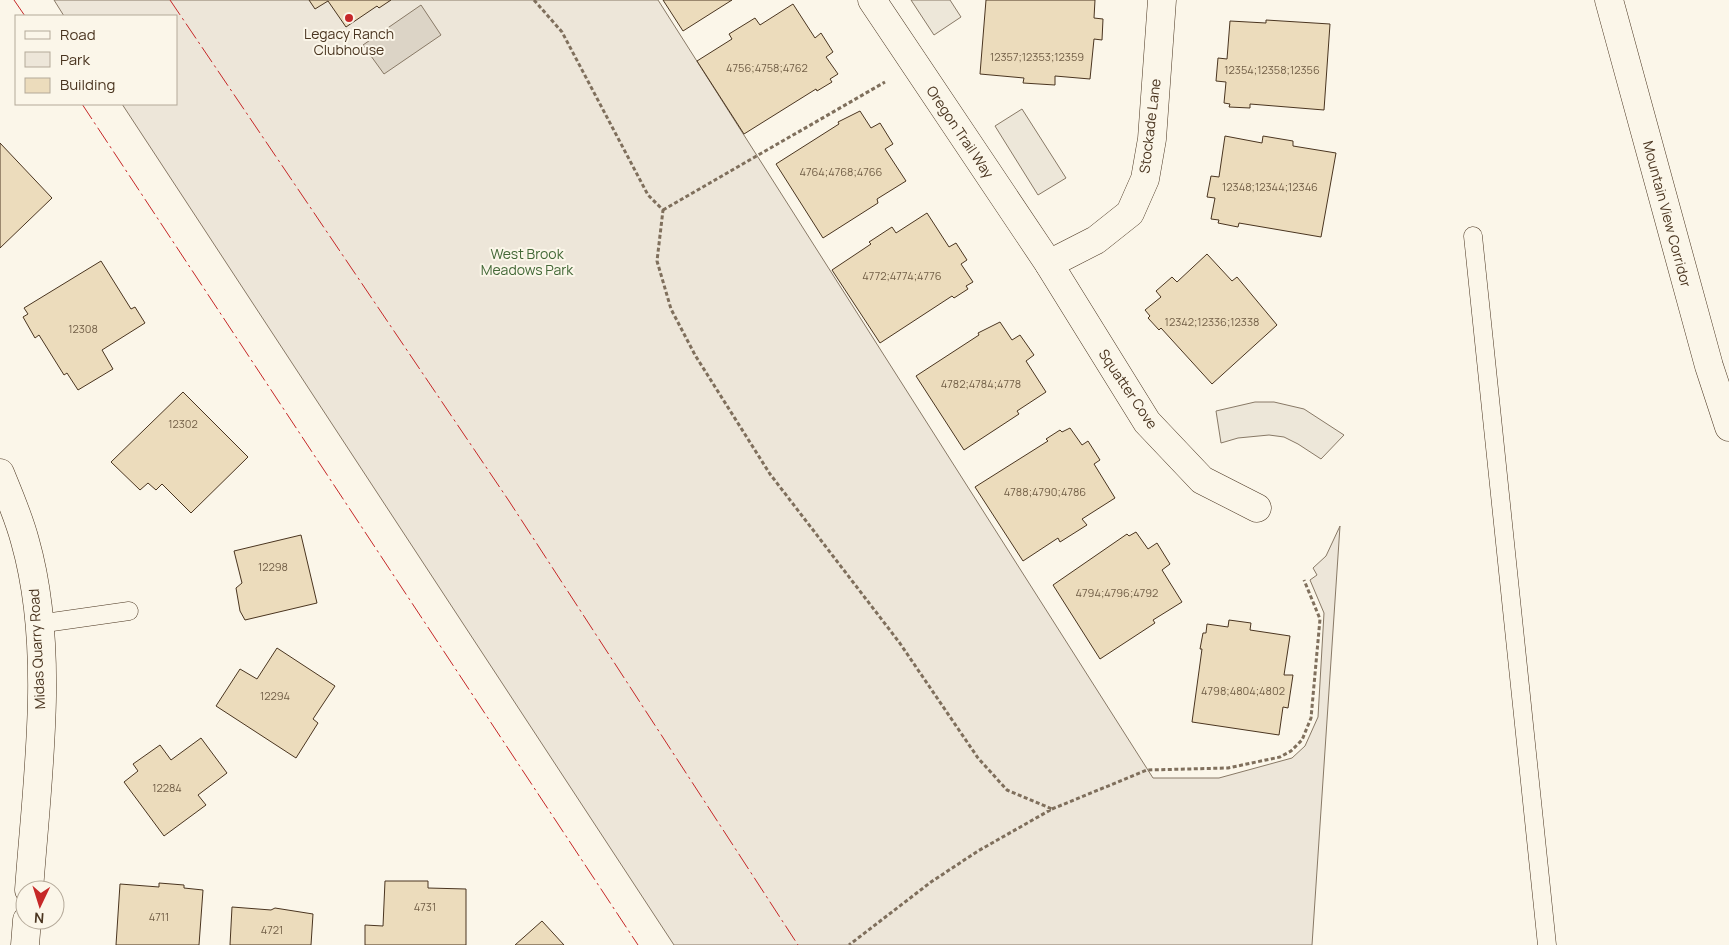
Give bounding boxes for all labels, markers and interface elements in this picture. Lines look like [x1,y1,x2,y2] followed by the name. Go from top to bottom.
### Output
[343,12,355,24] marker: Legacy Ranch Clubhouse
[15,15,178,105] legend
[60,24,96,45] text: Road
[304,24,394,59] place label: Legacy Ranch Clubhouse
[60,49,90,70] text: Park
[990,49,1084,64] house number: 12357;12353;12359
[726,60,808,75] house number: 4756;4758;4762
[1224,62,1320,77] house number: 12354;12358;12356
[60,74,115,95] text: Building
[1134,77,1165,174] street label: Stockade Lane
[922,82,999,182] street label: Oregon Trail Way
[1639,139,1696,289] street label: Mountain View Corridor
[800,164,883,179] house number: 4764;4768;4766
[1222,179,1318,194] house number: 12348;12344;12346
[481,244,574,279] park label: West Brook Meadows Park
[862,268,942,283] house number: 4772;4774;4776
[1165,314,1259,329] house number: 12342;12336;12338
[68,321,98,336] house number: 12308
[1095,345,1162,432] street label: Squatter Cove
[941,376,1021,391] house number: 4782;4784;4778
[168,416,198,431] house number: 12302
[1004,484,1086,499] house number: 4788;4790;4786
[258,559,288,574] house number: 12298
[1076,585,1158,600] house number: 4794;4796;4792
[24,588,49,710] street label: Midas Quarry Road
[1201,683,1285,698] house number: 4798;4804;4802
[260,688,290,703] house number: 12294
[152,780,182,795] house number: 12284
[15,880,65,930] north arrow
[414,899,436,914] house number: 4731
[33,909,45,928] text: N
[149,909,169,924] house number: 4711
[261,922,283,937] house number: 4721

